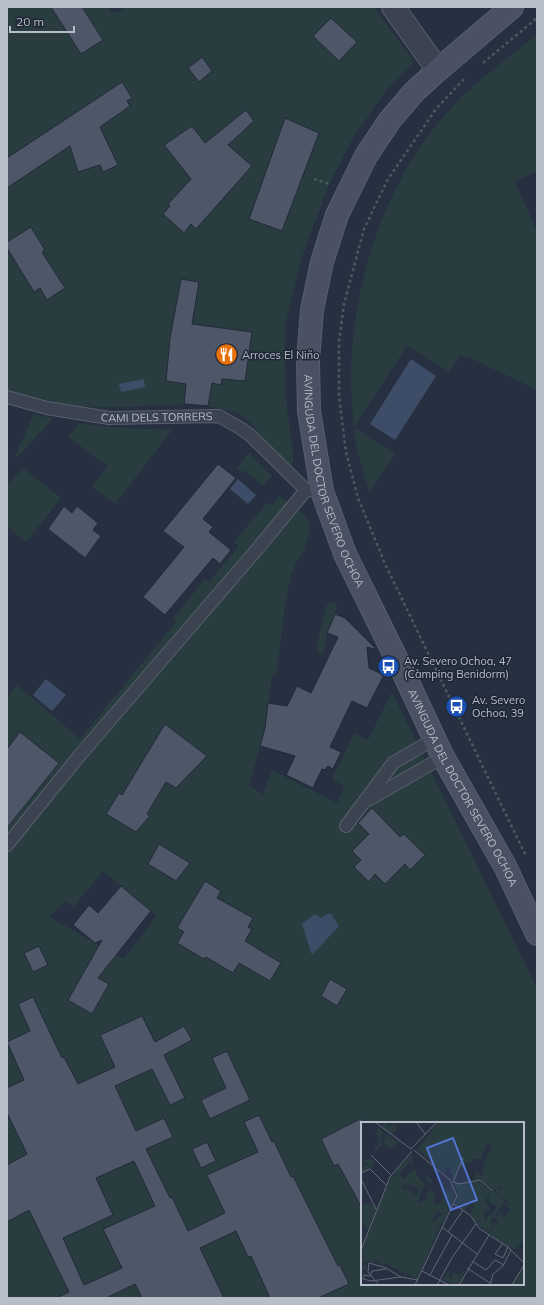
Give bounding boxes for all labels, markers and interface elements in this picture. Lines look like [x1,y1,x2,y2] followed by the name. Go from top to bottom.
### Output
[10,8,74,34] scale bar
[16,14,44,29] text: 20 m
[213,342,239,368] restaurant icon: Arroces El Niño
[242,348,319,362] place label: Arroces El Niño
[301,374,367,590] street label: AVINGUDA DEL DOCTOR SEVERO OCHOA
[100,409,213,425] street label: CAMI DELS TORRERS
[375,654,401,680] bus stop icon: Av. Severo Ochoa, 47 (Càmping Benidorm)
[404,654,512,681] place label: Av. Severo Ochoa, 47 (Càmping Benidorm)
[405,687,521,889] street label: AVINGUDA DEL DOCTOR SEVERO OCHOA
[444,693,470,719] bus stop icon: Av. Severo Ochoa, 39
[472,693,525,720] place label: Av. Severo Ochoa, 39
[361,1122,524,1285] inset map

